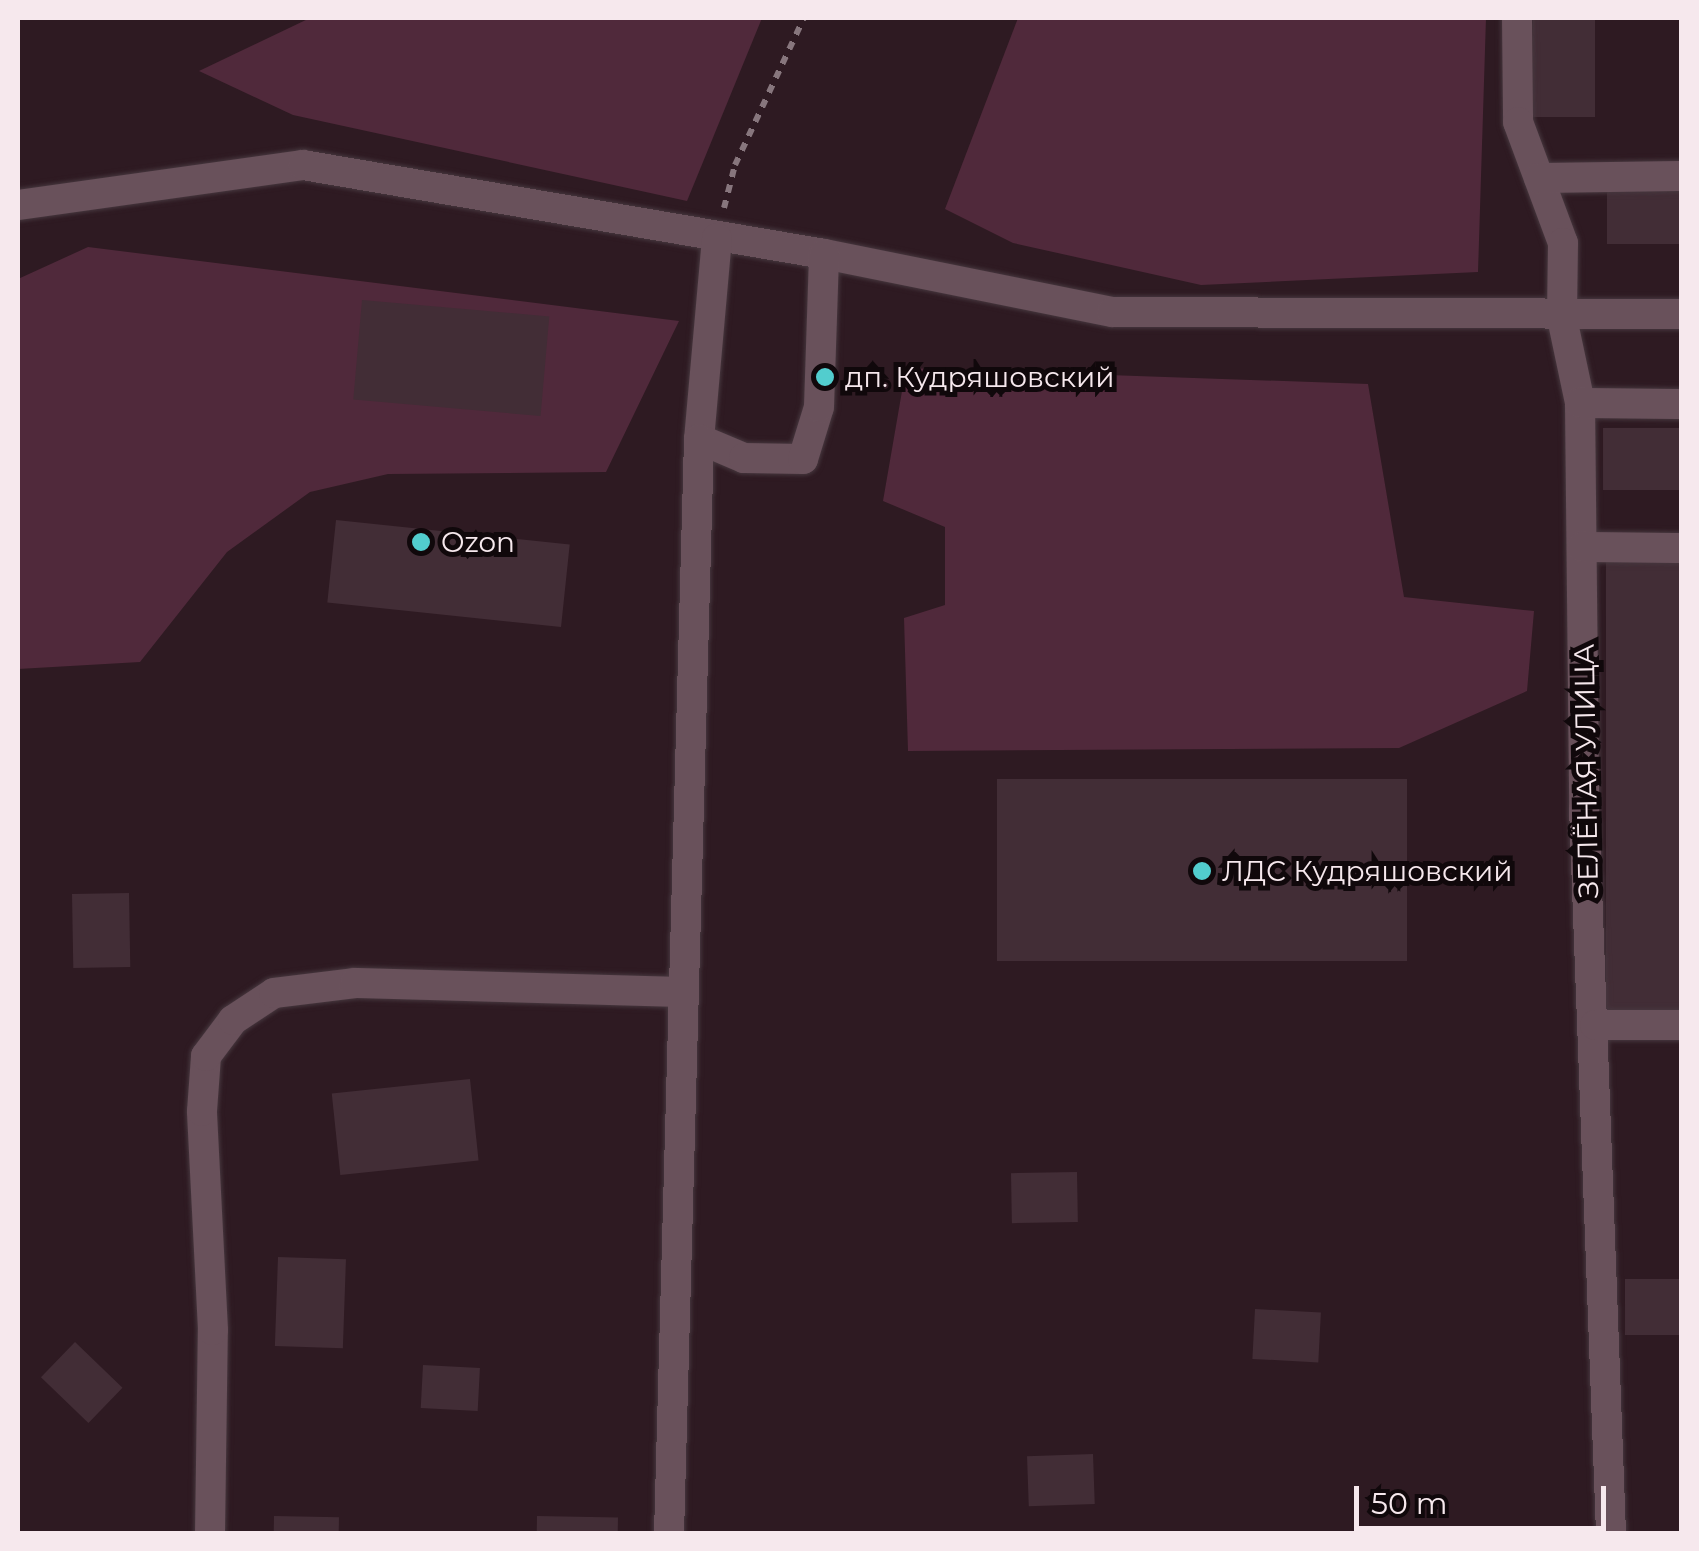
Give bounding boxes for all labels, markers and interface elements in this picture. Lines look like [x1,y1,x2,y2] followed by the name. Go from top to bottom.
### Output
[845,360,1115,394] place label: дп. Кудряшовский
[814,366,836,388] marker: дп. Кудряшовский
[441,525,515,559] place label: Ozon
[410,531,432,553] marker: Ozon
[1567,643,1605,899] street label: ЗЕЛЁНАЯ УЛИЦА
[1222,854,1513,888] place label: ЛДС Кудряшовский
[1191,860,1213,882] marker: ЛДС Кудряшовский
[1359,1466,1612,1528] scale bar
[1371,1485,1448,1522] text: 50 m

